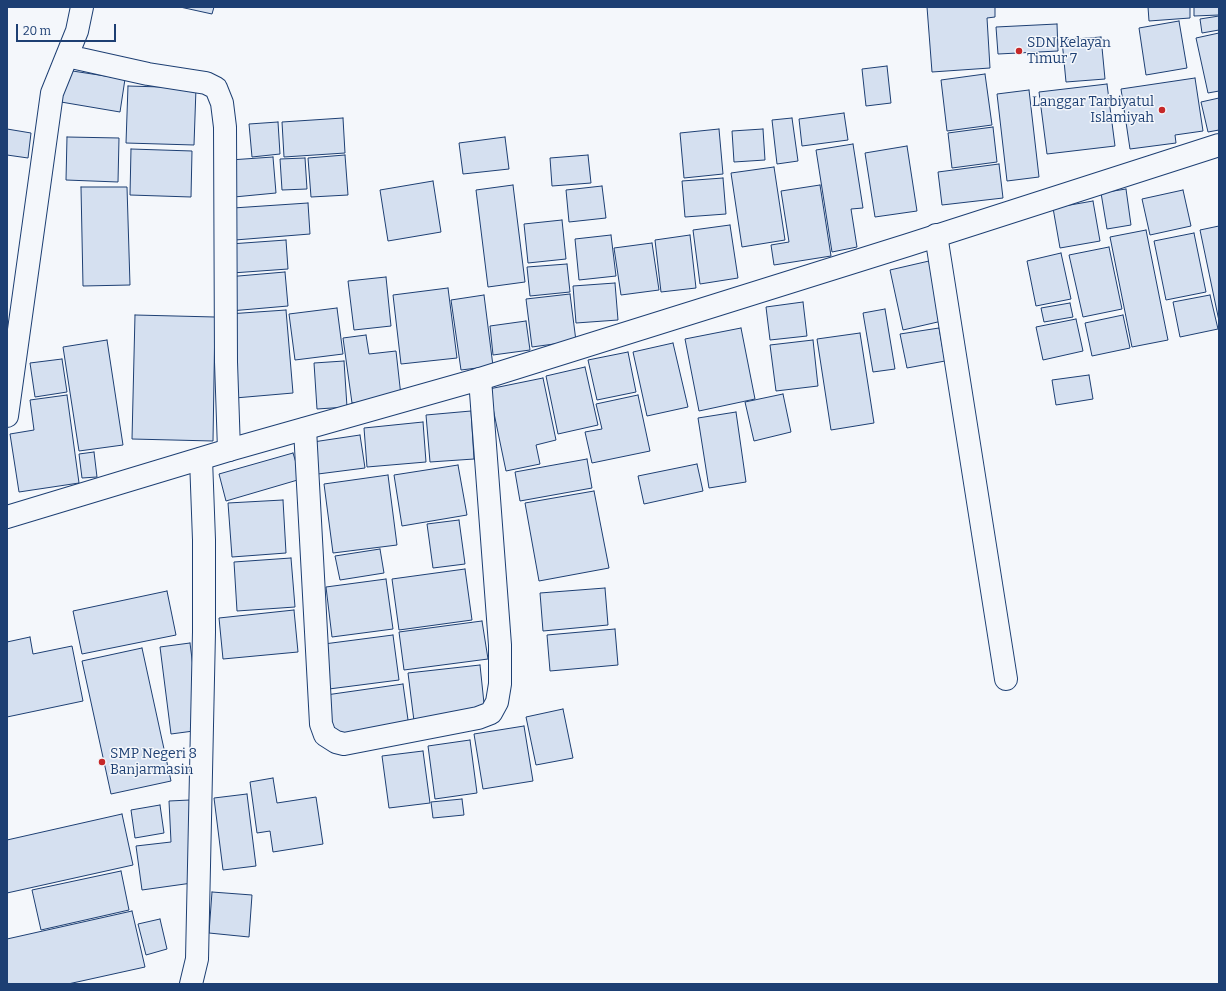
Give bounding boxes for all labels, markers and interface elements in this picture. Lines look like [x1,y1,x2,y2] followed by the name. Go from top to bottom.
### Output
[18,16,118,42] scale bar
[23,24,51,38] text: 20 m
[1027,35,1111,68] place label: SDN Kelayan Timur 7
[1014,46,1024,56] marker: SDN Kelayan Timur 7
[1032,94,1154,126] place label: Langgar Tarbiyatul Islamiyah
[1157,105,1167,115] marker: Langgar Tarbiyatul Islamiyah
[110,746,197,778] place label: SMP Negeri 8 Banjarmasin
[97,757,107,767] marker: SMP Negeri 8 Banjarmasin

